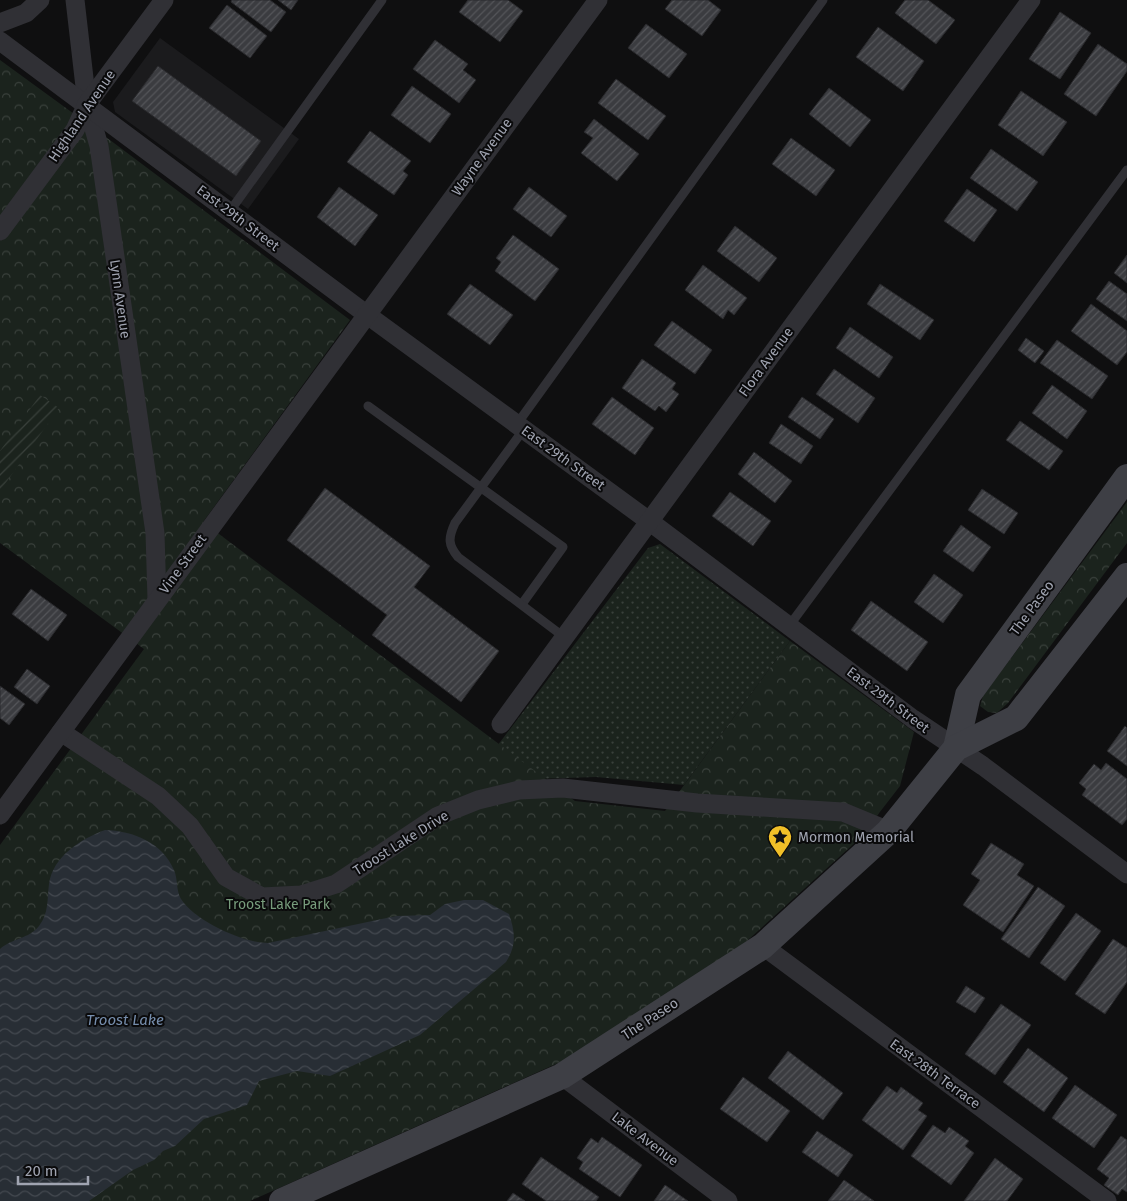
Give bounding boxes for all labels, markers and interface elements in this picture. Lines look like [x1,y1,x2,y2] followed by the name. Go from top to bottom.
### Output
[45,67,119,165] street label: Highland Avenue
[448,115,516,199] street label: Wayne Avenue
[193,181,283,255] street label: East 29th Street
[106,258,134,340] street label: Lynn Avenue
[735,324,797,400] street label: Flora Avenue
[518,422,609,495] street label: East 29th Street
[156,530,211,597] street label: Vine Street
[1006,577,1058,639] street label: The Paseo
[843,663,933,737] street label: East 29th Street
[350,807,452,879] street label: Troost Lake Drive
[767,824,793,858] place icon: Mormon Memorial
[798,829,914,846] place label: Mormon Memorial
[226,896,331,913] park label: Troost Lake Park
[619,994,681,1044] street label: The Paseo
[86,1011,164,1029] water label: Troost Lake
[886,1035,984,1113] street label: East 28th Terrace
[608,1108,682,1170] street label: Lake Avenue
[18,1154,88,1186] scale bar
[25,1162,58,1180] text: 20 m

